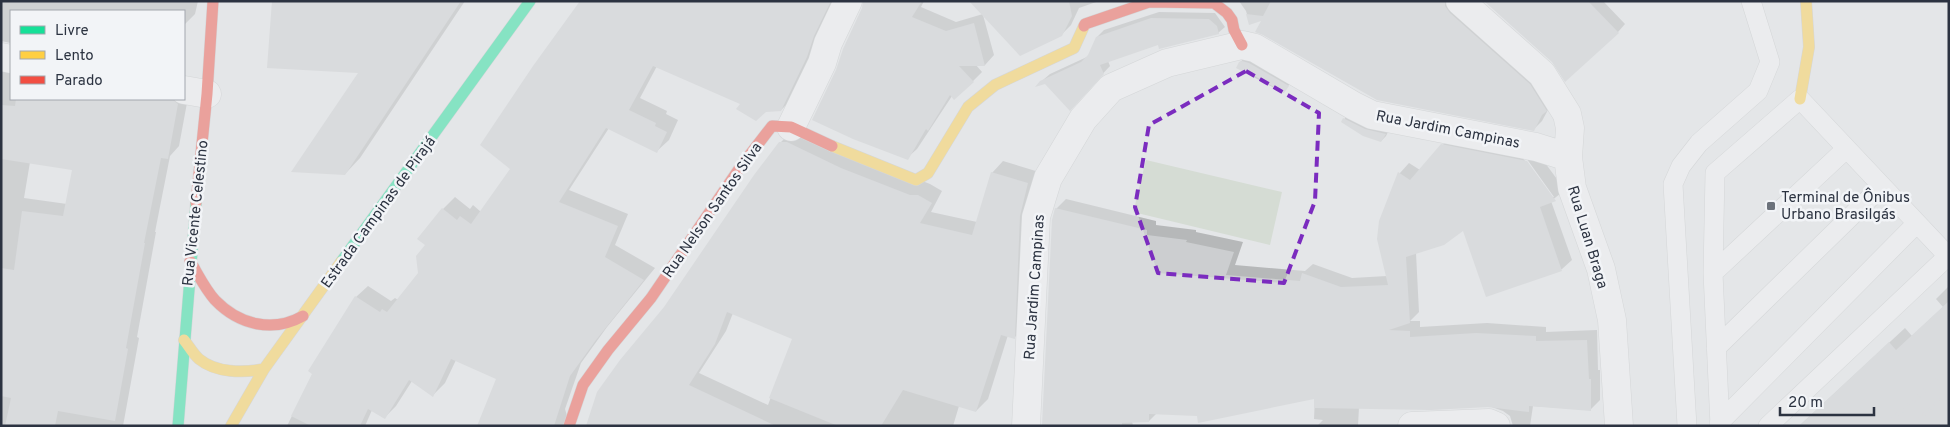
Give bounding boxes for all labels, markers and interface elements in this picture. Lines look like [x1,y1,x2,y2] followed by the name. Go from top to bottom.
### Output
[10,10,185,100] legend
[55,22,89,41] text: Livre
[55,47,94,66] text: Lento
[55,72,103,91] text: Parado
[1374,107,1521,154] street label: Rua Jardim Campinas
[318,133,441,292] street label: Estrada Campinas de Pirajá
[179,139,214,287] street label: Rua Vicente Celestino
[659,139,767,282] street label: Rua Nelson Santos Silva
[1562,184,1611,291] street label: Rua Luan Braga
[1781,187,1910,225] place label: Terminal de Ônibus Urbano Brasilgás
[1765,200,1777,212] marker: Terminal de Ônibus Urbano Brasilgás
[1021,213,1050,361] street label: Rua Jardim Campinas
[1780,384,1874,416] scale bar
[1788,394,1823,413] text: 20 m

